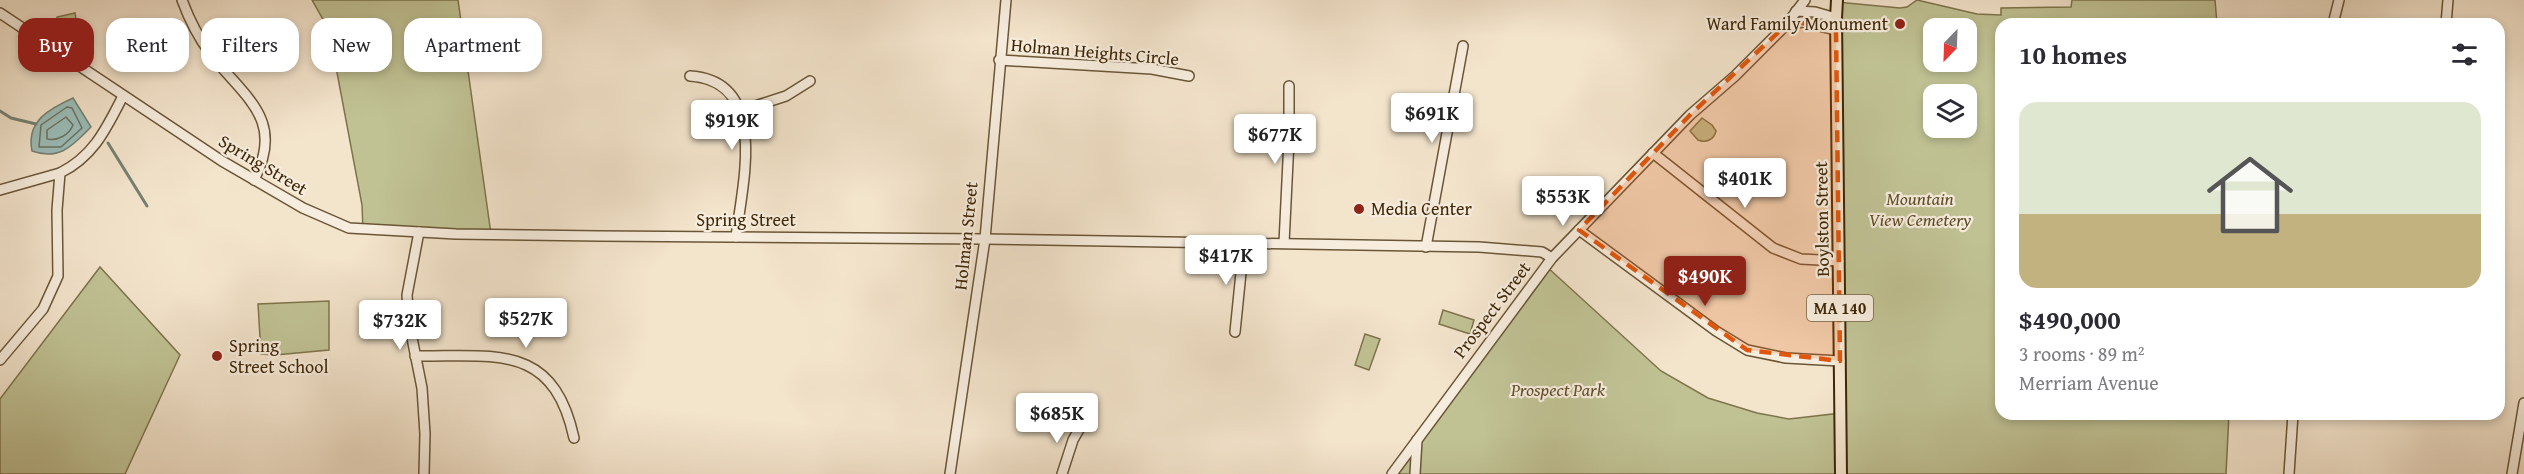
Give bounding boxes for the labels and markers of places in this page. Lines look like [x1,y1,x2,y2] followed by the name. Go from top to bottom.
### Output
[1706,10,1889,37] place label: Ward Family Monument
[1893,17,1907,31] marker: Ward Family Monument
[1390,93,1474,144] pin: $691K
[690,100,774,151] pin: $919K
[1233,114,1317,165] pin: $677K
[1703,158,1787,209] pin: $401K
[1521,176,1605,227] pin: $553K
[1371,195,1472,222] place label: Media Center
[1352,202,1366,216] marker: Media Center
[1184,235,1268,286] pin: $417K
[1663,256,1747,307] pin: $490K
[484,298,568,349] pin: $527K
[358,300,442,351] pin: $732K
[229,332,329,380] place label: Spring Street School
[210,349,224,363] marker: Spring Street School
[1015,393,1099,444] pin: $685K

